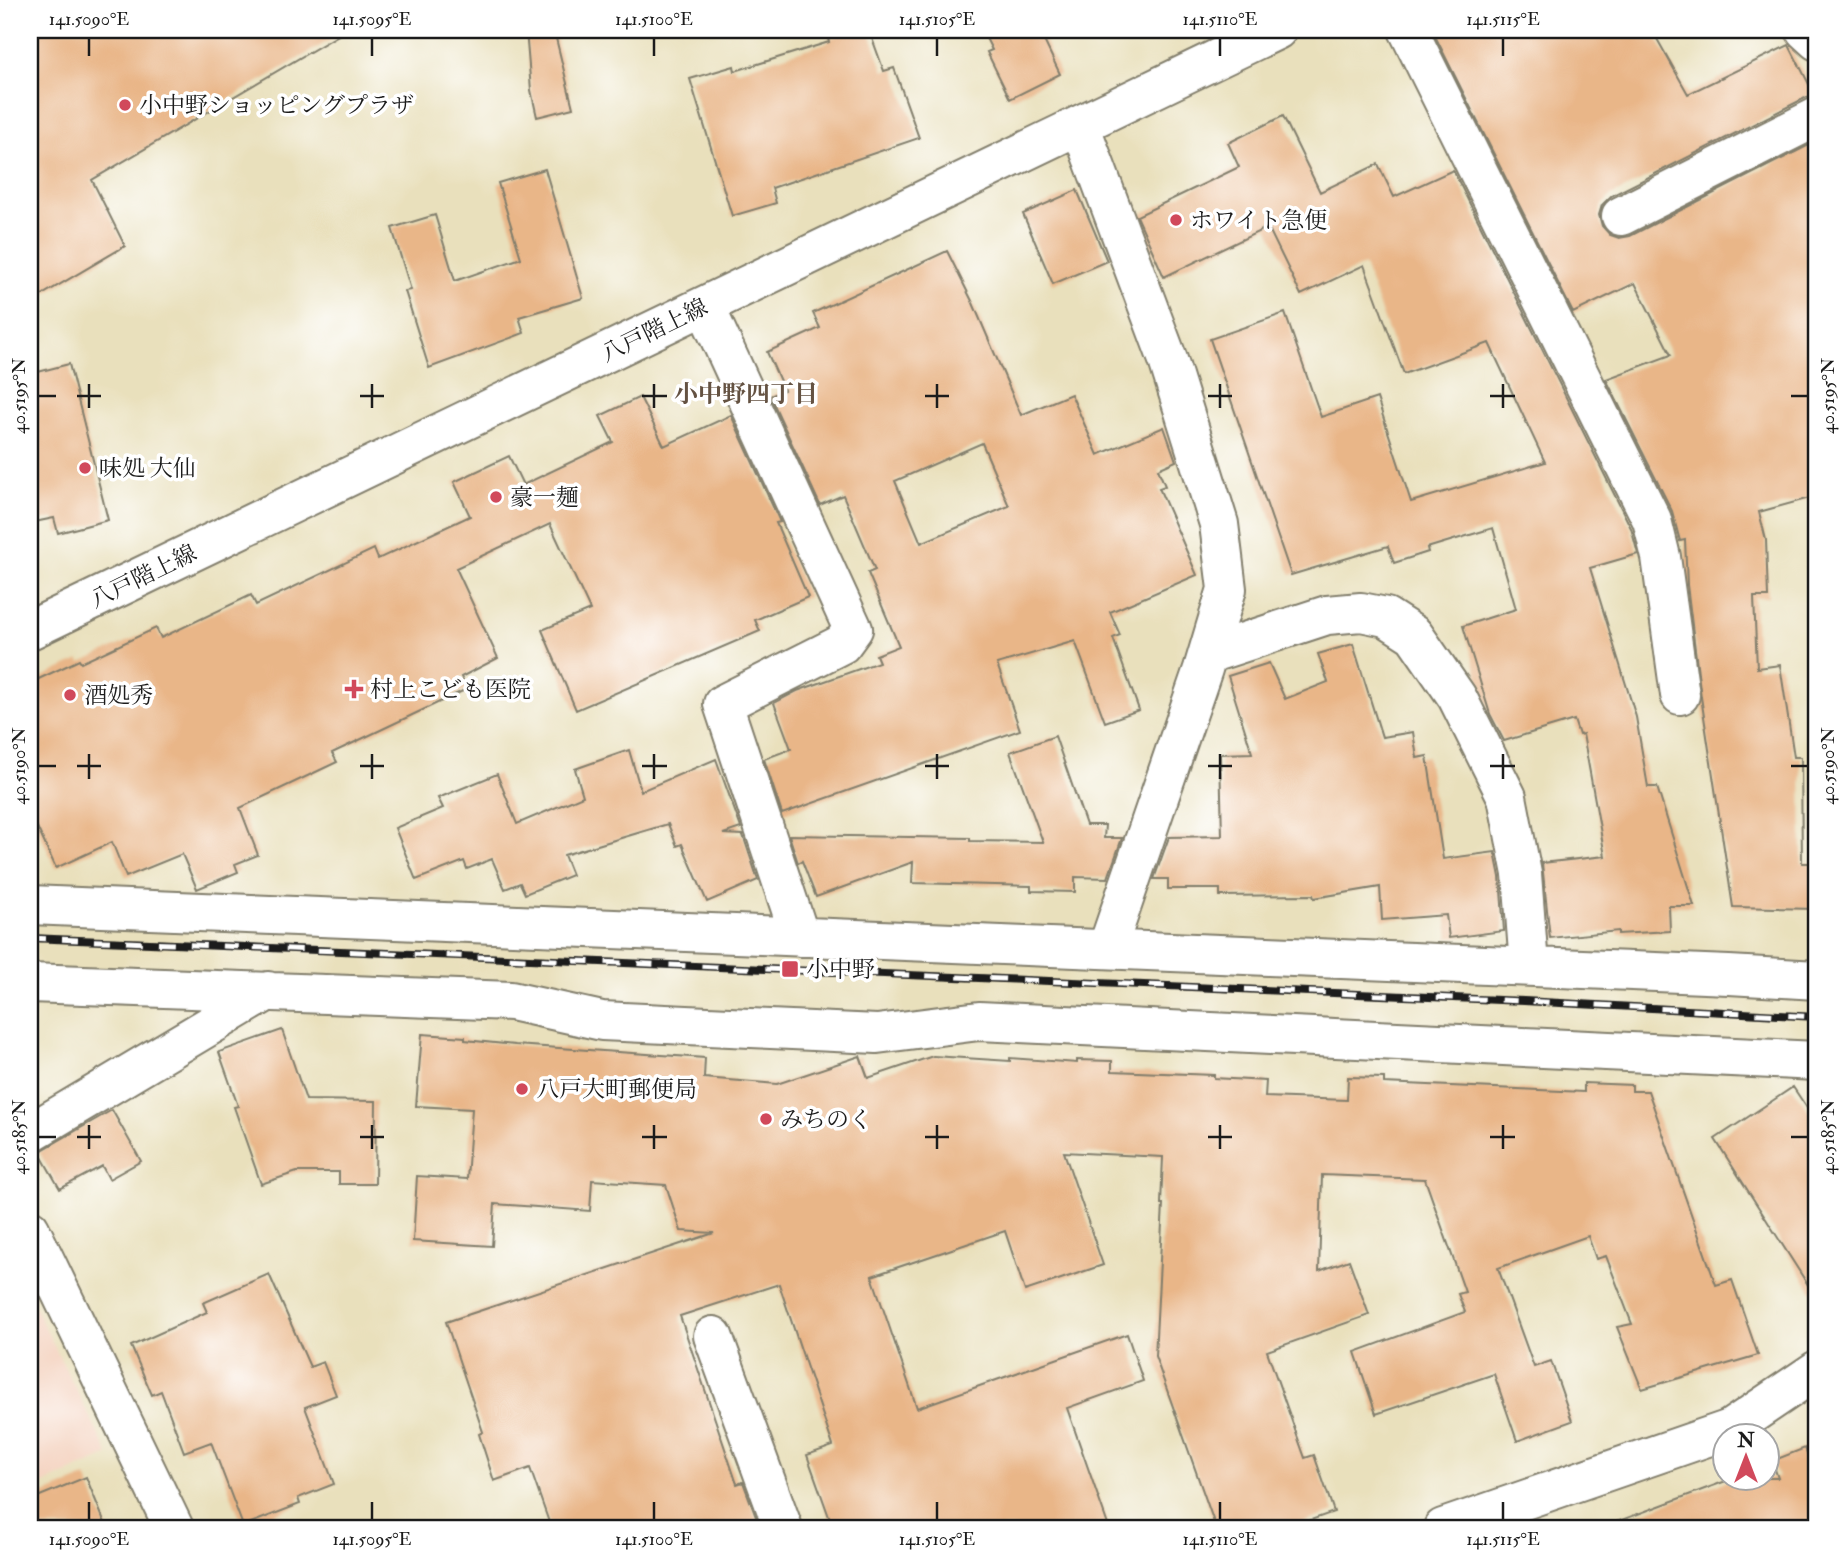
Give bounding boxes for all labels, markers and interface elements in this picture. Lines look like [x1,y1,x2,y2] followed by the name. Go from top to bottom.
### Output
[49,8,129,31] text: 141.5090°E
[332,8,412,31] text: 141.5095°E
[615,8,693,31] text: 141.5100°E
[899,8,975,31] text: 141.5105°E
[1183,8,1258,31] text: 141.5110°E
[1466,8,1540,31] text: 141.5115°E
[139,91,414,120] place label: 小中野ショッピングプラザ
[117,97,133,113] marker: 小中野ショッピングプラザ
[1190,206,1327,235] place label: ホワイト急便
[1168,212,1184,228] marker: ホワイト急便
[596,292,712,369] street label: 八戸階上線
[8,358,31,434] text: 40.5195°N
[1817,358,1840,434] text: 40.5195°N
[674,379,818,410] district label: 小中野四丁目
[99,454,196,483] place label: 味処 大仙
[77,460,93,476] marker: 味処 大仙
[510,483,579,512] place label: 豪一麺
[488,489,504,505] marker: 豪一麺
[85,538,201,615] street label: 八戸階上線
[370,675,531,704] place label: 村上こども医院
[344,679,364,699] marker: 村上こども医院
[84,681,153,710] place label: 酒処秀
[62,687,78,703] marker: 酒処秀
[8,727,31,805] text: 40.5190°N
[1817,727,1840,805] text: 40.5190°N
[806,955,875,984] place label: 小中野
[780,959,800,979] marker: 小中野
[536,1075,697,1104] place label: 八戸大町郵便局
[514,1081,530,1097] marker: 八戸大町郵便局
[8,1099,31,1175] text: 40.5185°N
[1817,1099,1840,1175] text: 40.5185°N
[780,1105,872,1134] place label: みちのく
[758,1111,774,1127] marker: みちのく
[1710,1422,1780,1492] north arrow
[1736,1429,1755,1453] text: N
[49,1528,129,1551] text: 141.5090°E
[332,1528,412,1551] text: 141.5095°E
[615,1528,693,1551] text: 141.5100°E
[899,1528,975,1551] text: 141.5105°E
[1183,1528,1258,1551] text: 141.5110°E
[1466,1528,1540,1551] text: 141.5115°E

